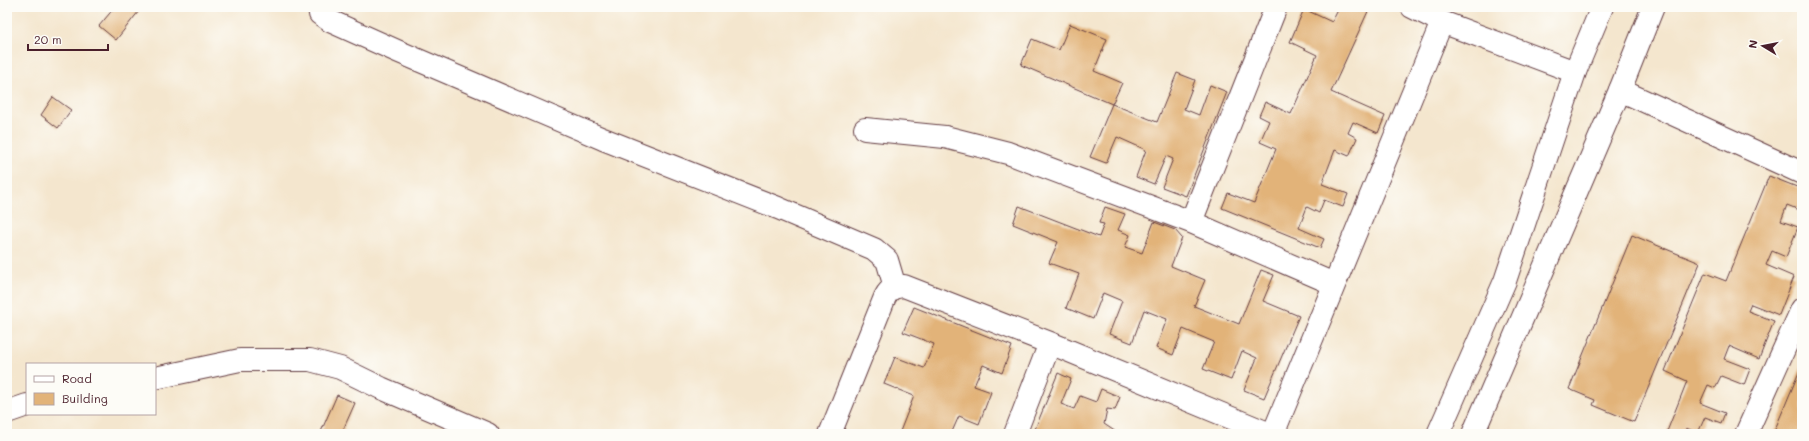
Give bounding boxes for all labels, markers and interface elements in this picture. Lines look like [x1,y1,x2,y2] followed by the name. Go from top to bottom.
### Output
[28,26,108,52] scale bar
[1743,26,1783,66] north arrow
[34,31,62,47] text: 20 m
[1745,39,1761,50] text: N
[26,363,156,415] legend
[62,370,92,386] text: Road
[62,390,108,406] text: Building

